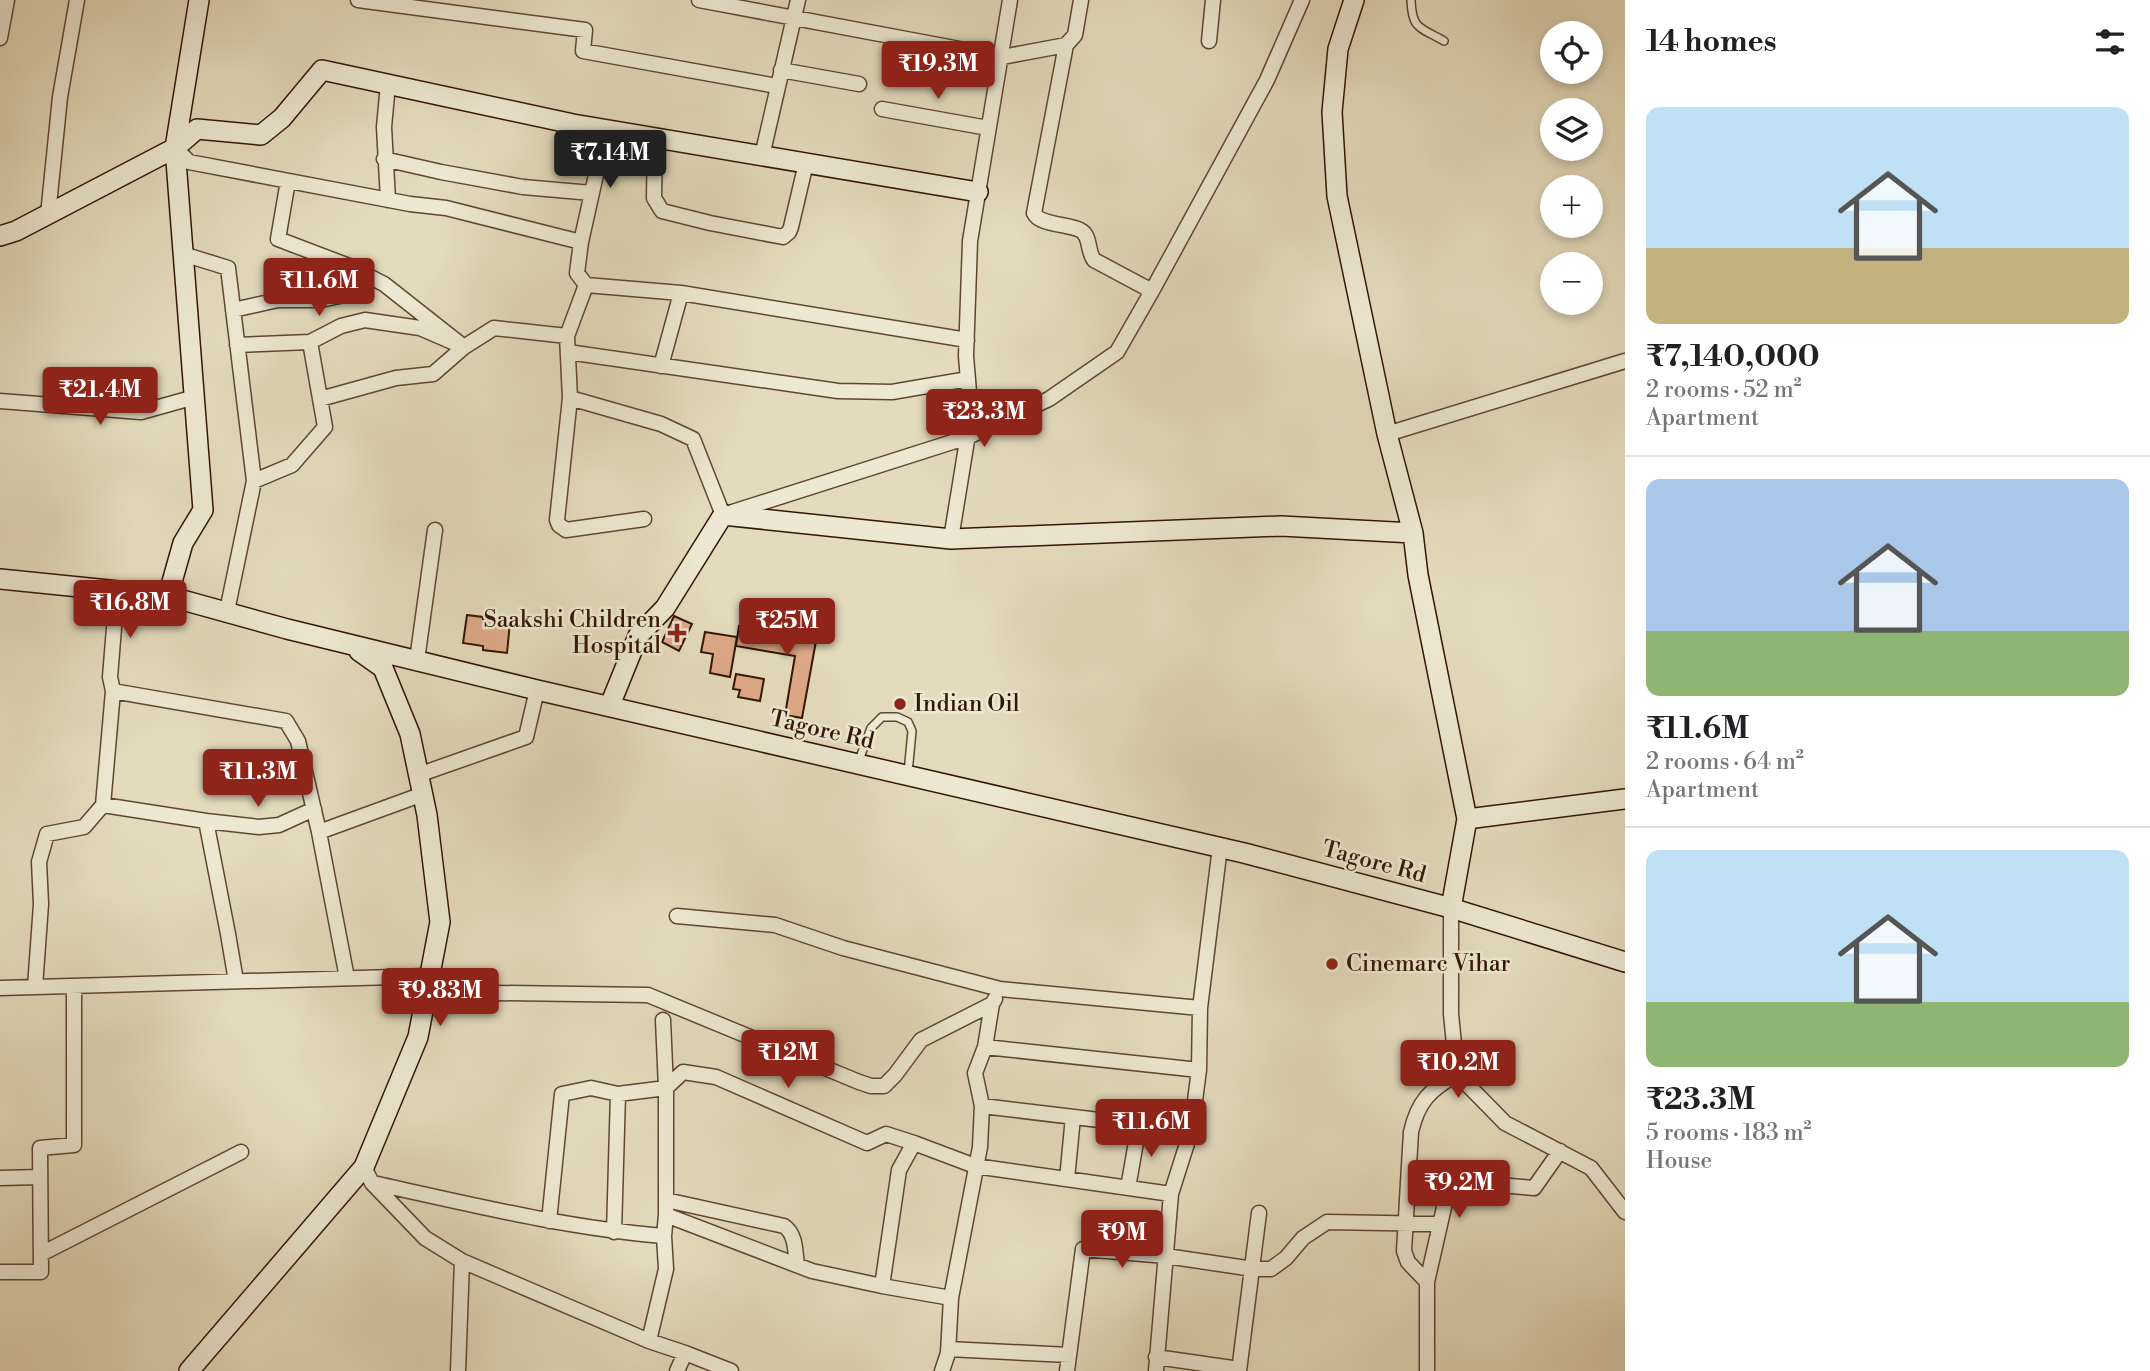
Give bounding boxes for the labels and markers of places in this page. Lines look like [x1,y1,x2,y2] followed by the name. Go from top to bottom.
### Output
[881,42,995,101] pin: ₹19.3M
[553,130,667,190] pin: ₹7.14M
[262,258,376,318] pin: ₹11.6M
[43,368,157,427] pin: ₹21.4M
[927,390,1041,449] pin: ₹23.3M
[73,580,187,640] pin: ₹16.8M
[746,598,828,658] pin: ₹25M
[483,606,661,660] place label: Saakshi Children Hospital
[667,623,687,643] marker: Saakshi Children Hospital
[914,690,1020,718] place label: Indian Oil
[892,696,908,712] marker: Indian Oil
[201,750,315,809] pin: ₹11.3M
[1346,950,1511,978] place label: Cinemarc Vihar
[1324,956,1340,972] marker: Cinemarc Vihar
[383,968,497,1028] pin: ₹9.83M
[747,1030,829,1090] pin: ₹12M
[1401,1040,1515,1100] pin: ₹10.2M
[1094,1100,1208,1159] pin: ₹11.6M
[1410,1160,1508,1220] pin: ₹9.2M
[1088,1210,1156,1270] pin: ₹9M

